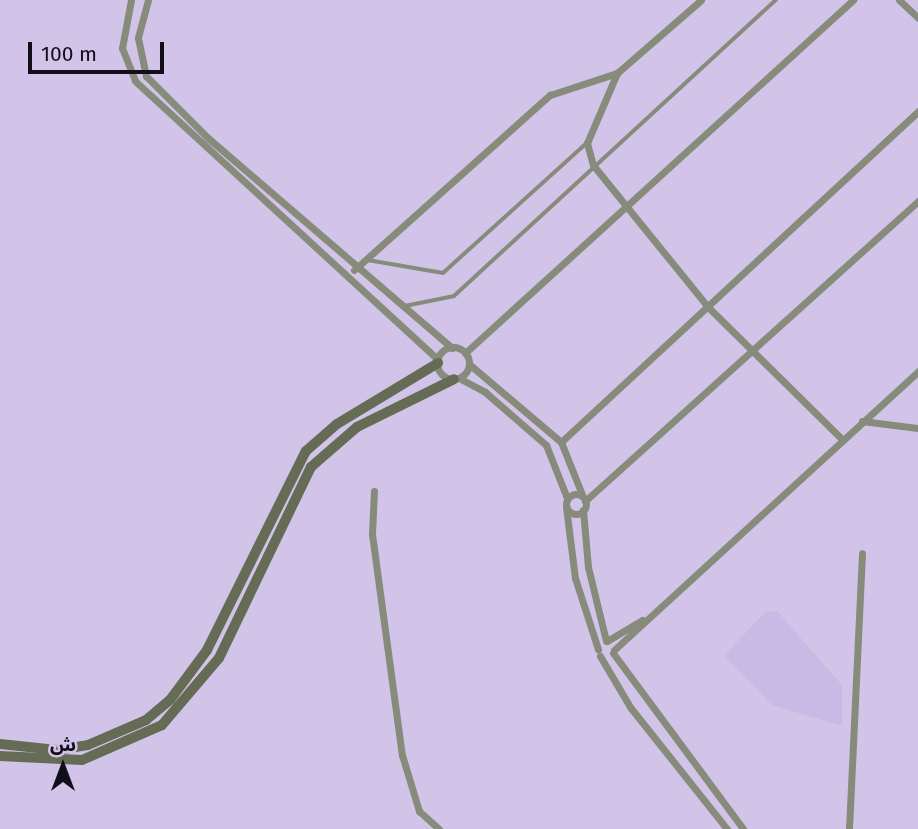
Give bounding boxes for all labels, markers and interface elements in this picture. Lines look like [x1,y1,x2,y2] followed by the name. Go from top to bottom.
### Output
[32,28,168,72] scale bar
[41,41,97,67] text: 100 m
[28,731,98,801] north arrow
[50,733,76,756] text: ش

